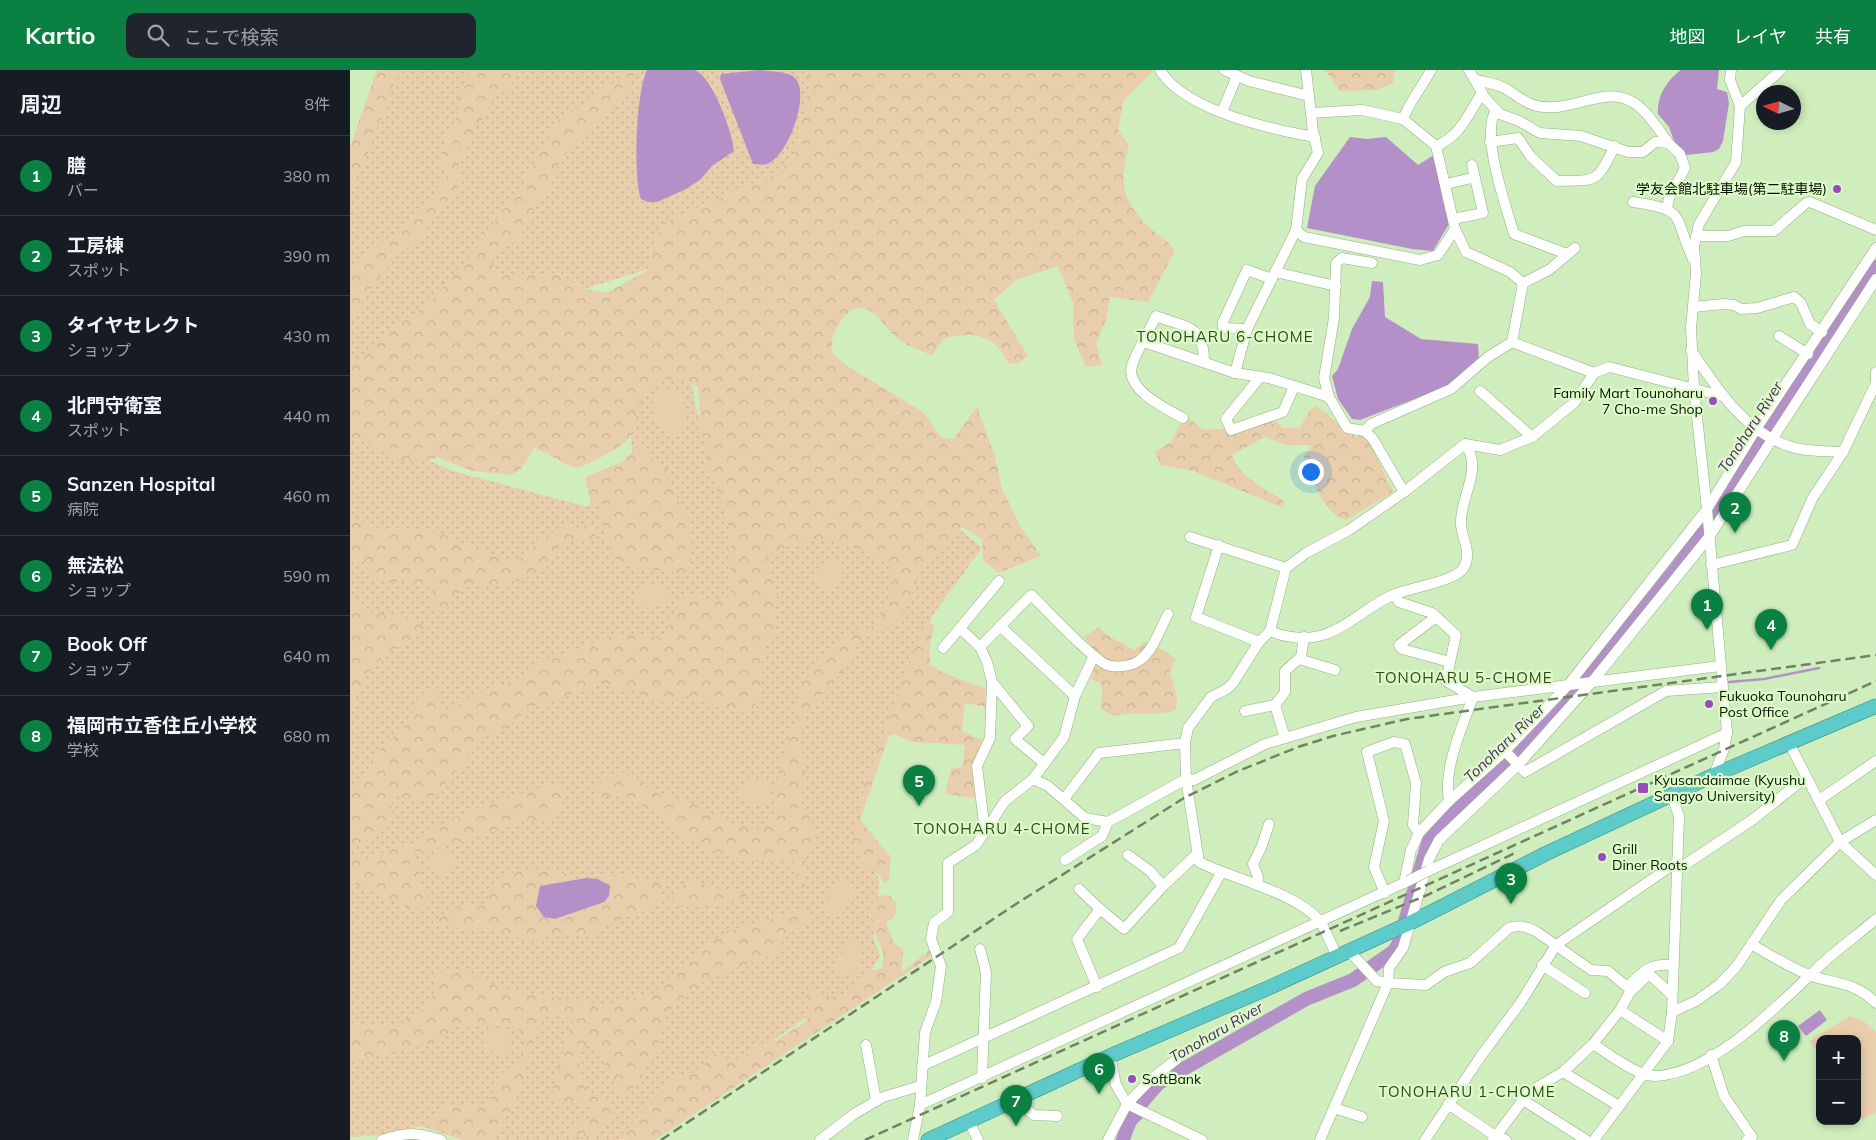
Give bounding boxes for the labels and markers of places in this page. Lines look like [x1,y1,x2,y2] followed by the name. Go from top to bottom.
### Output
[1636,180,1827,198] place label: 学友会館北駐車場(第二駐車場)
[1831,183,1843,195] marker: 学友会館北駐車場(第二駐車場)
[1553,384,1703,418] place label: Family Mart Tounoharu 7 Cho-me Shop
[1707,395,1719,407] marker: Family Mart Tounoharu 7 Cho-me Shop
[1719,492,1751,533] pin: 2
[1691,589,1723,630] pin: 1
[1755,609,1787,650] pin: 4
[1719,687,1847,721] place label: Fukuoka Tounoharu Post Office
[1703,698,1715,710] marker: Fukuoka Tounoharu Post Office
[903,765,935,806] pin: 5
[1654,771,1805,805] place label: Kyusandaimae (Kyushu Sangyo University)
[1636,781,1650,795] marker: Kyusandaimae (Kyushu Sangyo University)
[1612,840,1688,874] place label: Grill Diner Roots
[1596,851,1608,863] marker: Grill Diner Roots
[1495,863,1527,904] pin: 3
[1768,1020,1800,1061] pin: 8
[1083,1053,1115,1094] pin: 6
[1142,1070,1202,1088] place label: SoftBank
[1126,1073,1138,1085] marker: SoftBank
[1000,1085,1032,1126] pin: 7

